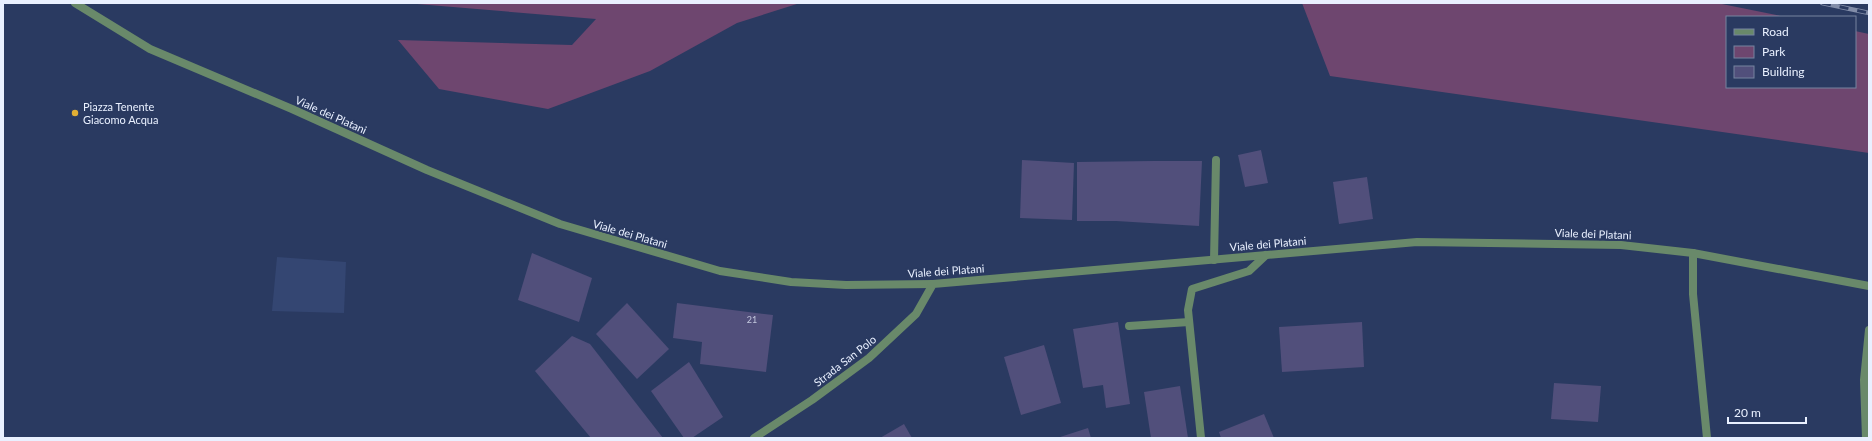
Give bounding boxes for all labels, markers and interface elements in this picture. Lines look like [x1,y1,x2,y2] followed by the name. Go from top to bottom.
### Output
[1726,16,1856,88] legend
[1762,24,1789,39] text: Road
[1762,44,1786,59] text: Park
[1762,64,1805,79] text: Building
[293,93,369,136] street label: Viale dei Platani
[83,100,158,126] place label: Piazza Tenente Giacomo Acqua
[70,108,80,118] marker: Piazza Tenente Giacomo Acqua
[591,217,669,250] street label: Viale dei Platani
[1554,226,1632,241] street label: Viale dei Platani
[1229,234,1307,253] street label: Viale dei Platani
[907,261,985,280] street label: Viale dei Platani
[747,314,757,325] house number: 21
[811,332,878,389] street label: Strada San Polo
[1728,399,1806,425] scale bar
[1734,405,1761,420] text: 20 m

